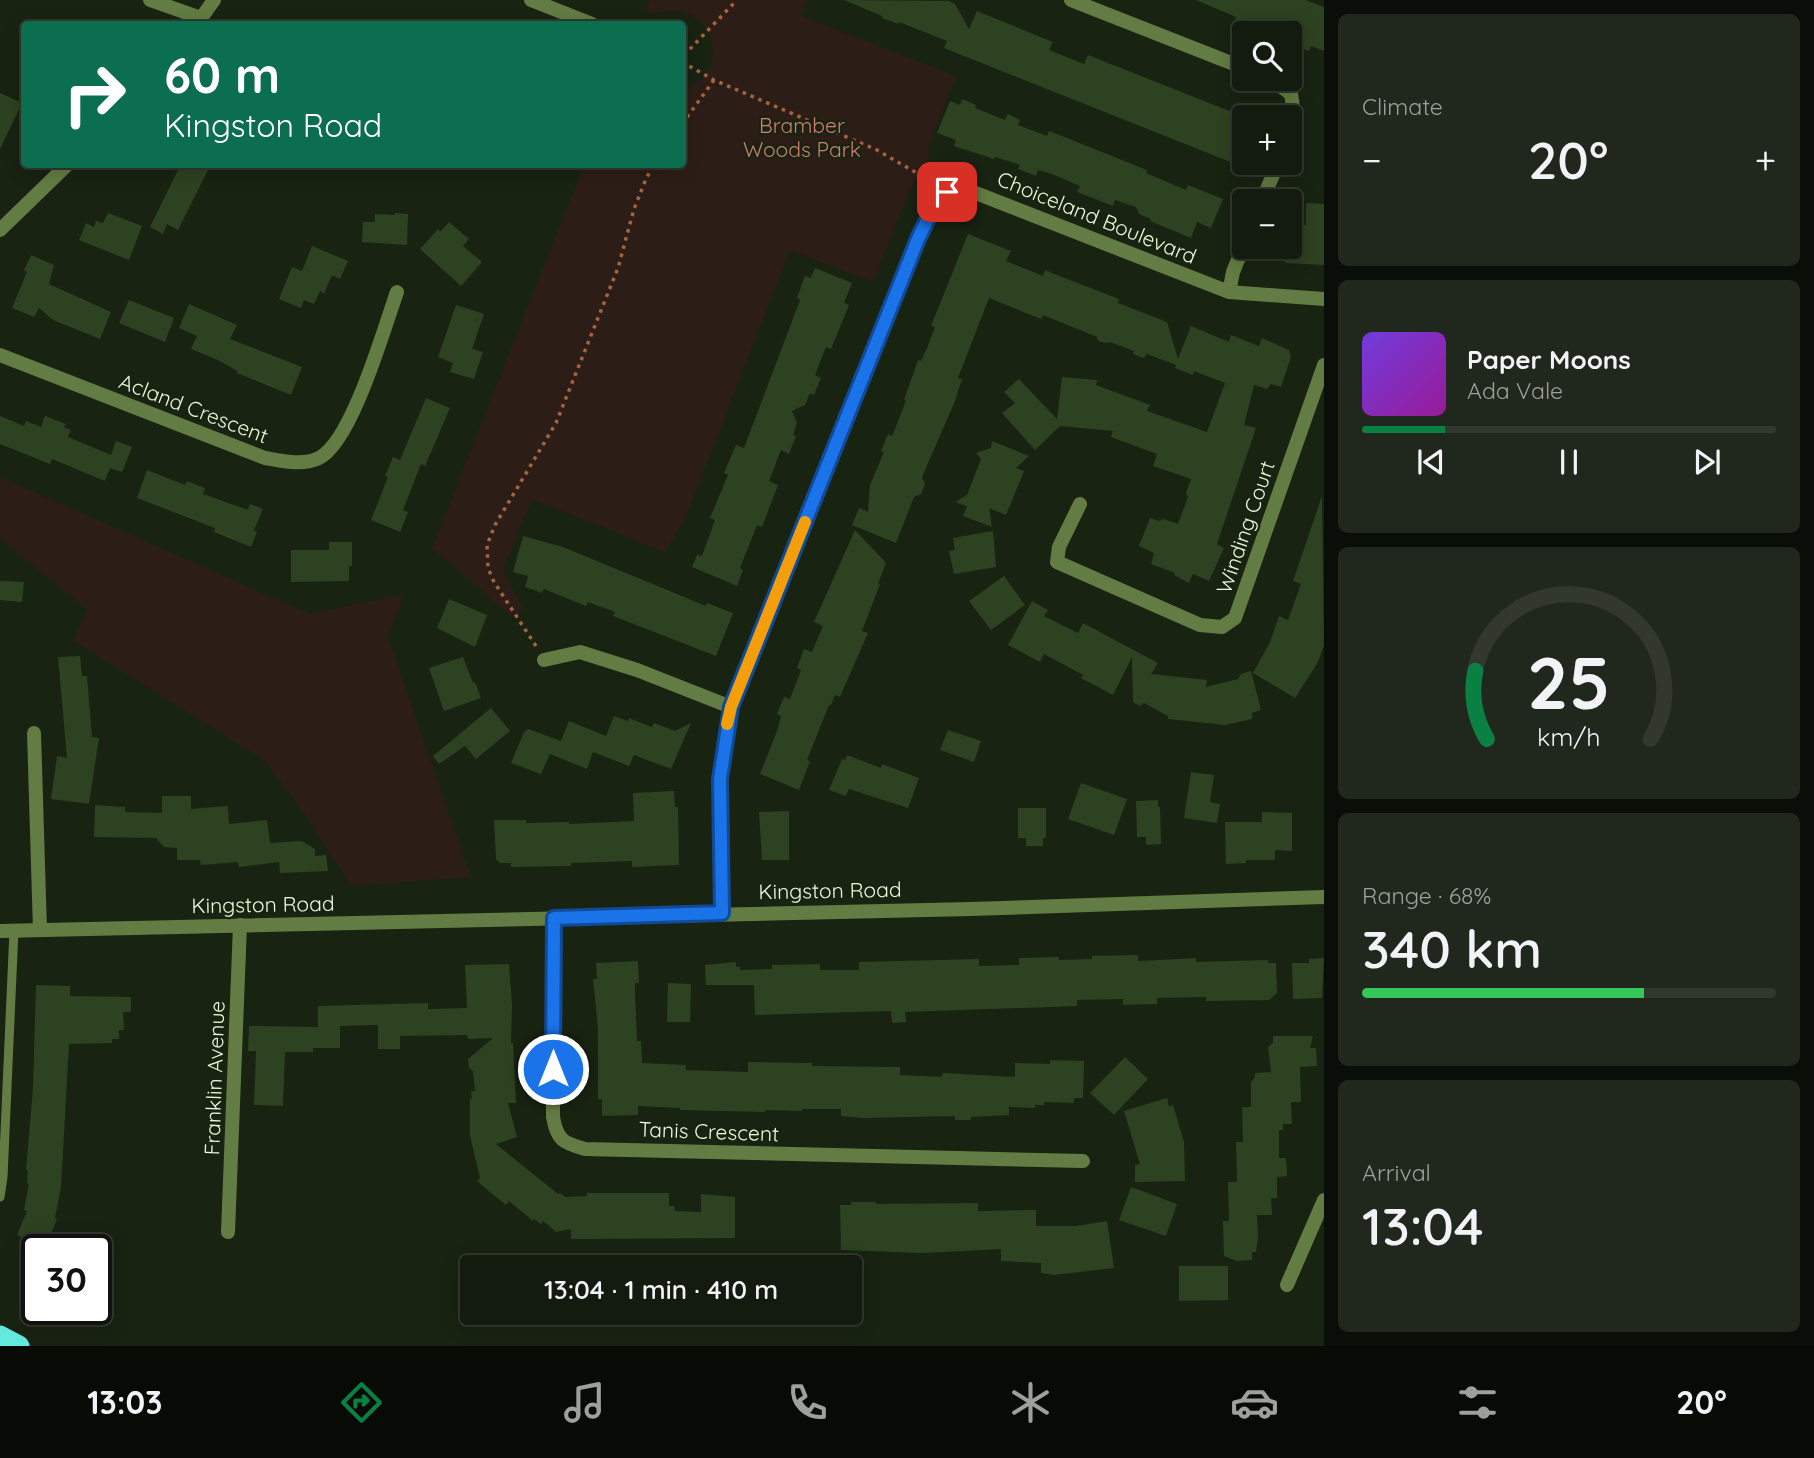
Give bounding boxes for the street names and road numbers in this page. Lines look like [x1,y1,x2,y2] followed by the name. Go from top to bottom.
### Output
[994,165,1200,269] street label: Choiceland Boulevard
[116,368,272,448] street label: Acland Crescent
[1210,457,1280,597] street label: Winding Court
[758,876,902,904] street label: Kingston Road
[191,890,335,918] street label: Kingston Road
[198,1000,230,1156] street label: Franklin Avenue
[638,1116,780,1146] street label: Tanis Crescent

